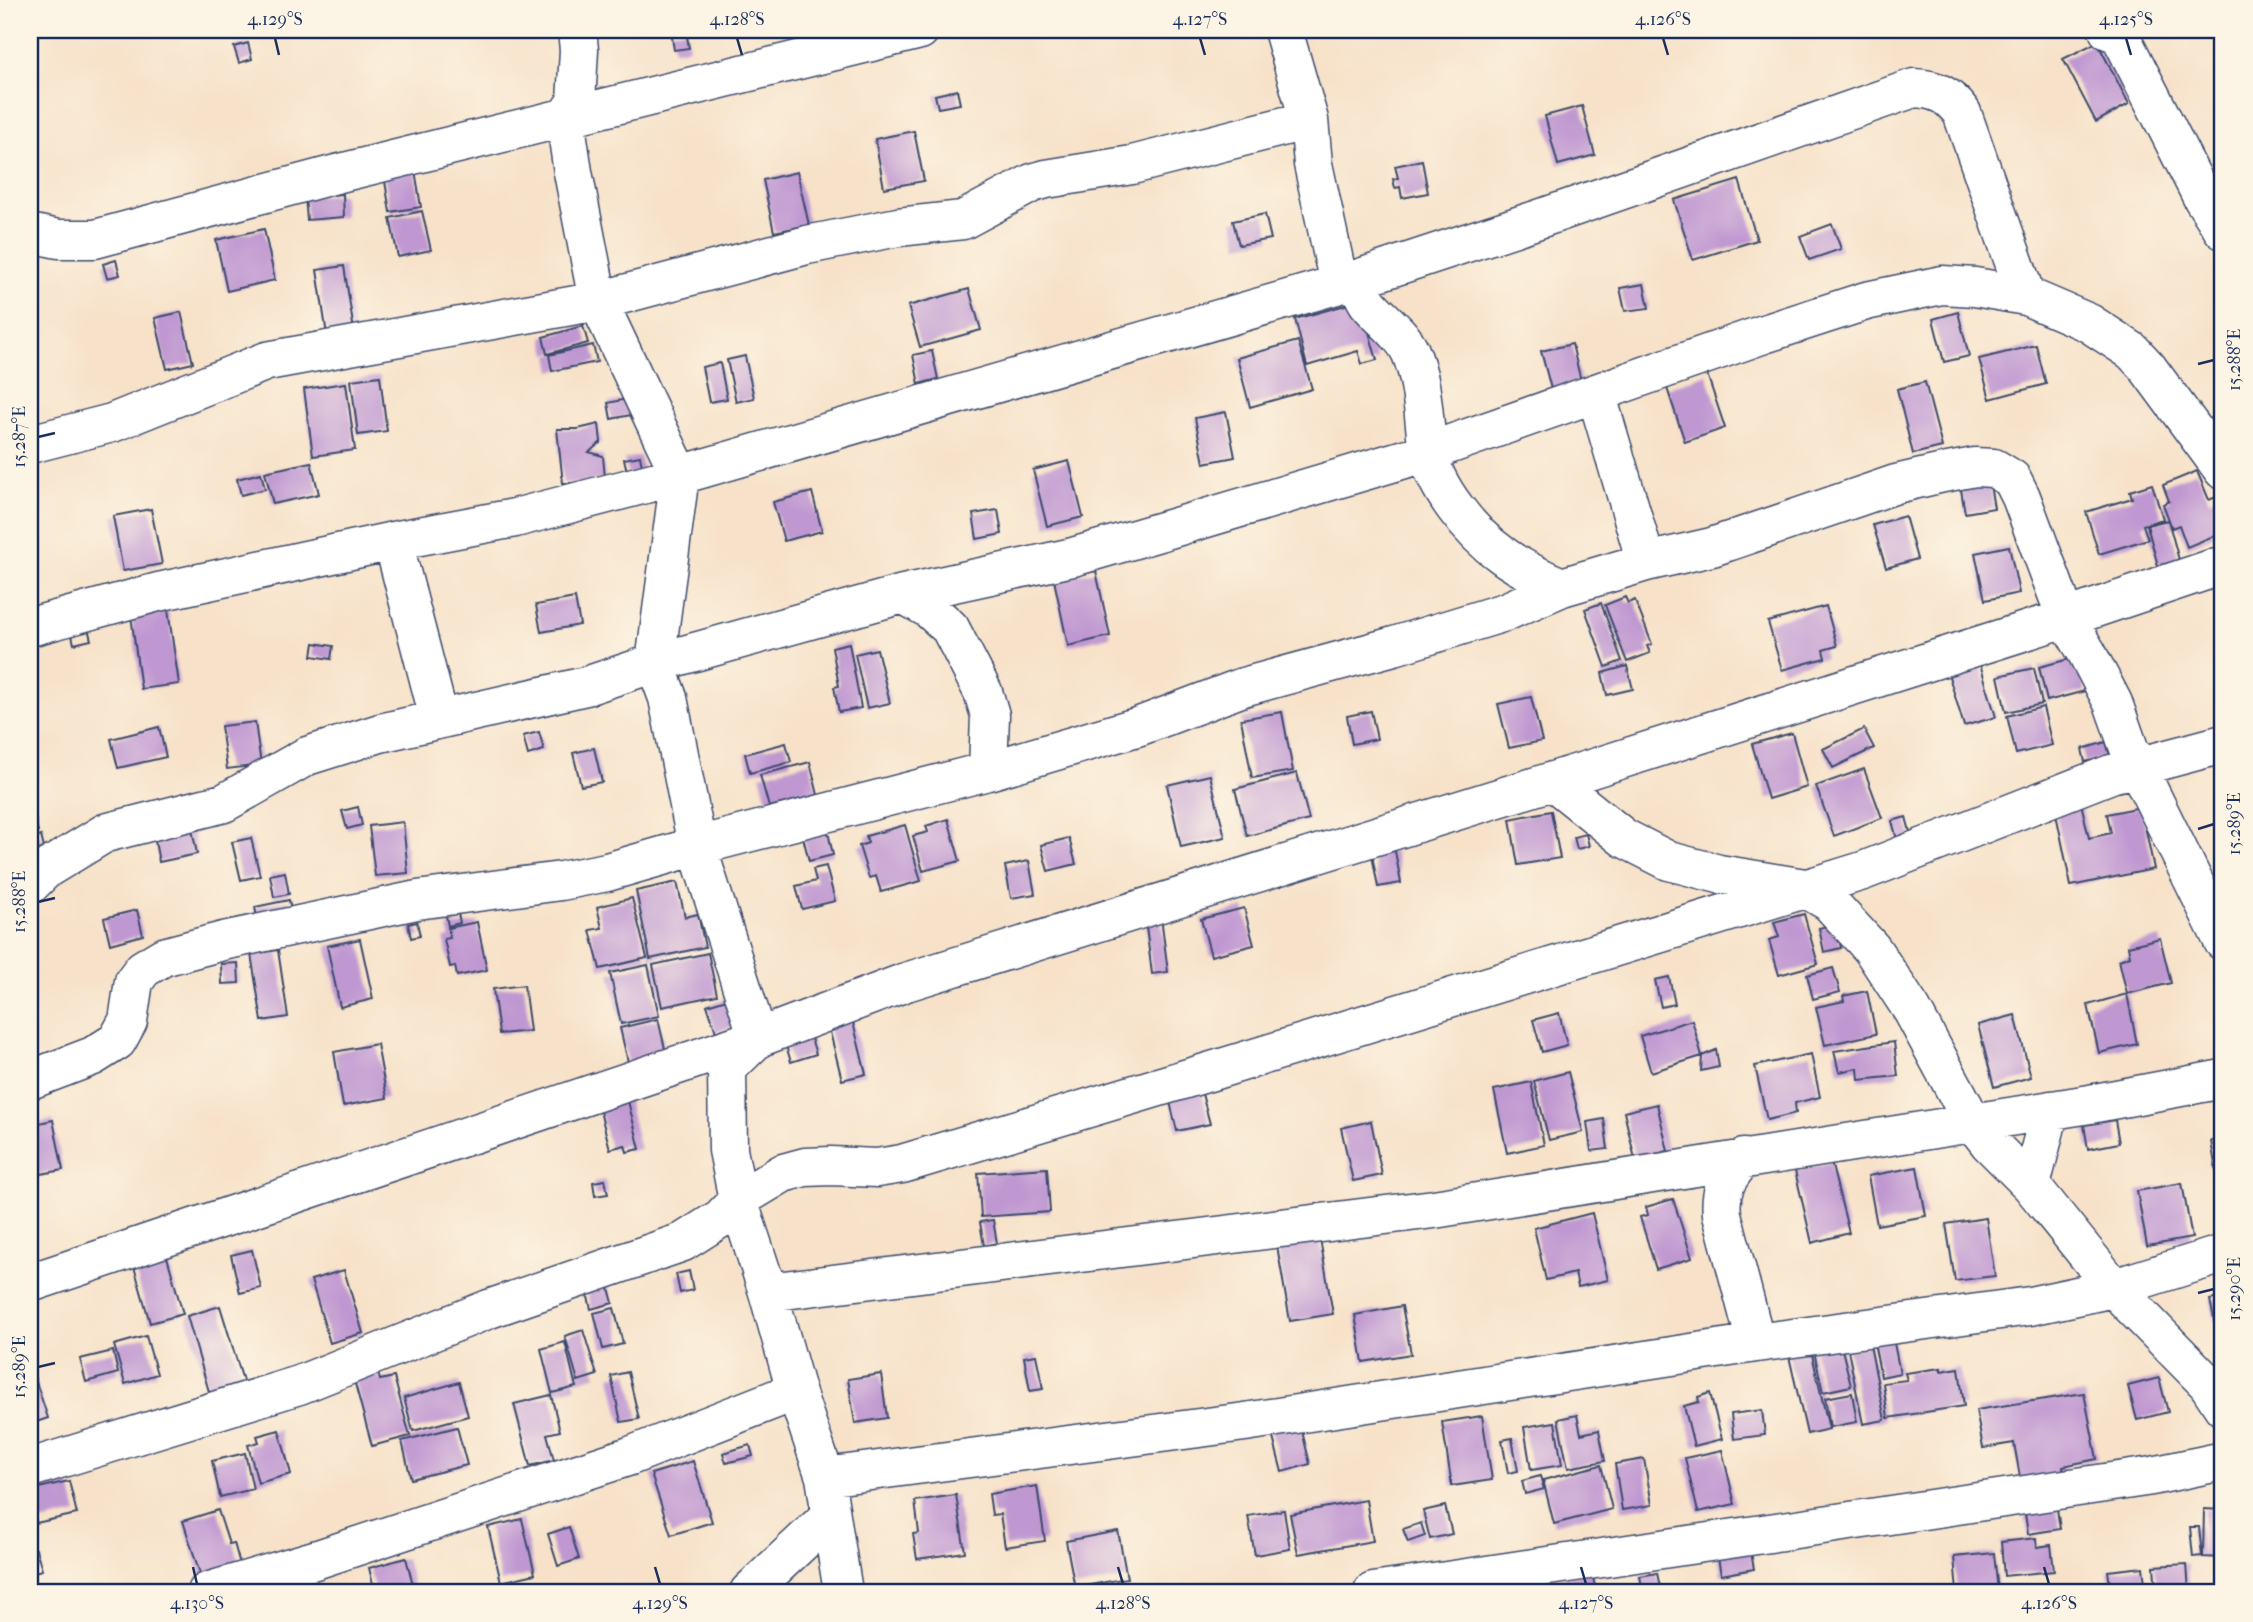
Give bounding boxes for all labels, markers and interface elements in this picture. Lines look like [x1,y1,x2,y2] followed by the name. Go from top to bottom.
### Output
[247,9,303,30] text: 4.129°S
[709,9,765,30] text: 4.128°S
[1173,9,1227,30] text: 4.127°S
[1635,9,1691,30] text: 4.126°S
[2099,9,2153,30] text: 4.125°S
[2224,329,2245,391] text: 15.288°E
[9,406,30,468] text: 15.287°E
[2224,793,2245,855] text: 15.289°E
[9,871,30,933] text: 15.288°E
[2224,1257,2245,1321] text: 15.290°E
[9,1336,30,1398] text: 15.289°E
[170,1593,224,1614] text: 4.130°S
[632,1593,688,1614] text: 4.129°S
[1095,1593,1151,1614] text: 4.128°S
[1559,1593,1613,1614] text: 4.127°S
[2021,1593,2077,1614] text: 4.126°S

